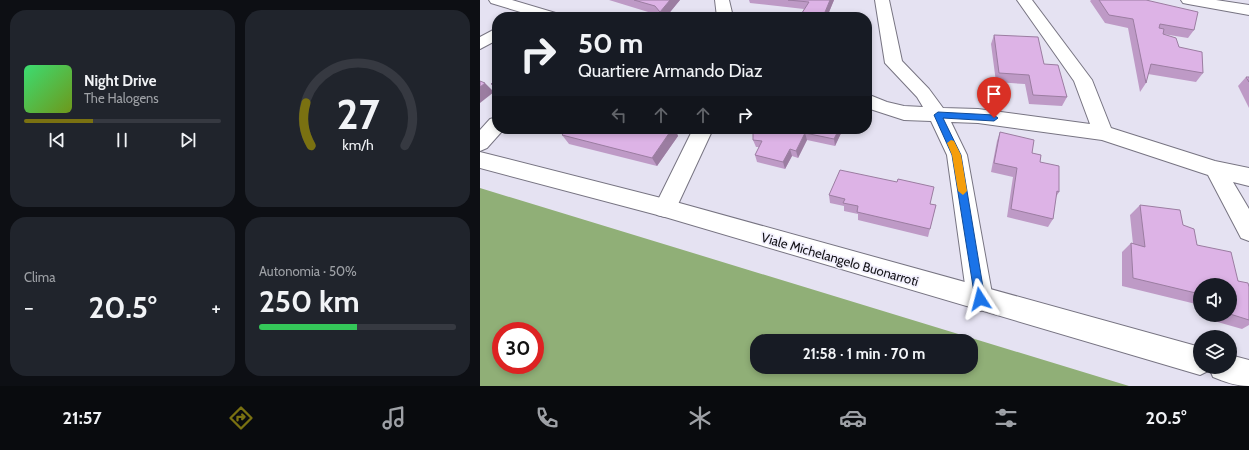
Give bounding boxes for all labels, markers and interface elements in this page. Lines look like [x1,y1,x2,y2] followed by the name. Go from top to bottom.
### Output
[578,26,643,60] text: 50 m
[512,28,564,80] icon: right
[578,60,762,82] text: Quartiere Armando Diaz
[84,72,157,90] text: Night Drive
[977,77,1011,118] pin
[983,83,1005,105] icon: arrive
[336,89,379,139] text: 27
[84,90,159,106] text: The Halogens
[608,104,630,126] icon: left
[650,104,672,126] icon: ahead
[692,104,714,126] icon: ahead
[734,104,756,126] icon: right
[46,129,68,151] icon: previous
[111,129,133,151] icon: pause
[177,129,199,151] icon: next
[342,136,373,154] text: km/h
[759,229,921,289] street label: Viale Michelangelo Buonarroti
[259,263,357,279] text: Autonomia · 50%
[24,269,55,285] text: Clima
[959,278,1001,320] position arrow
[1193,278,1237,374] map controls
[1193,278,1237,322] button: sound
[259,283,360,320] text: 250 km
[88,289,157,326] text: 20.5°
[24,294,34,321] text: −
[211,294,221,321] text: +
[492,322,544,374] speed limit sign: 30
[1193,330,1237,374] button: layers
[803,345,925,363] text: 21:58 · 1 min · 70 m
[227,404,255,432] icon: directions
[380,404,408,432] icon: music
[533,404,561,432] icon: phone
[686,404,714,432] icon: climate
[839,404,867,432] icon: car
[992,404,1020,432] icon: filters
[63,407,102,429] text: 21:57
[1145,407,1186,429] text: 20.5°

